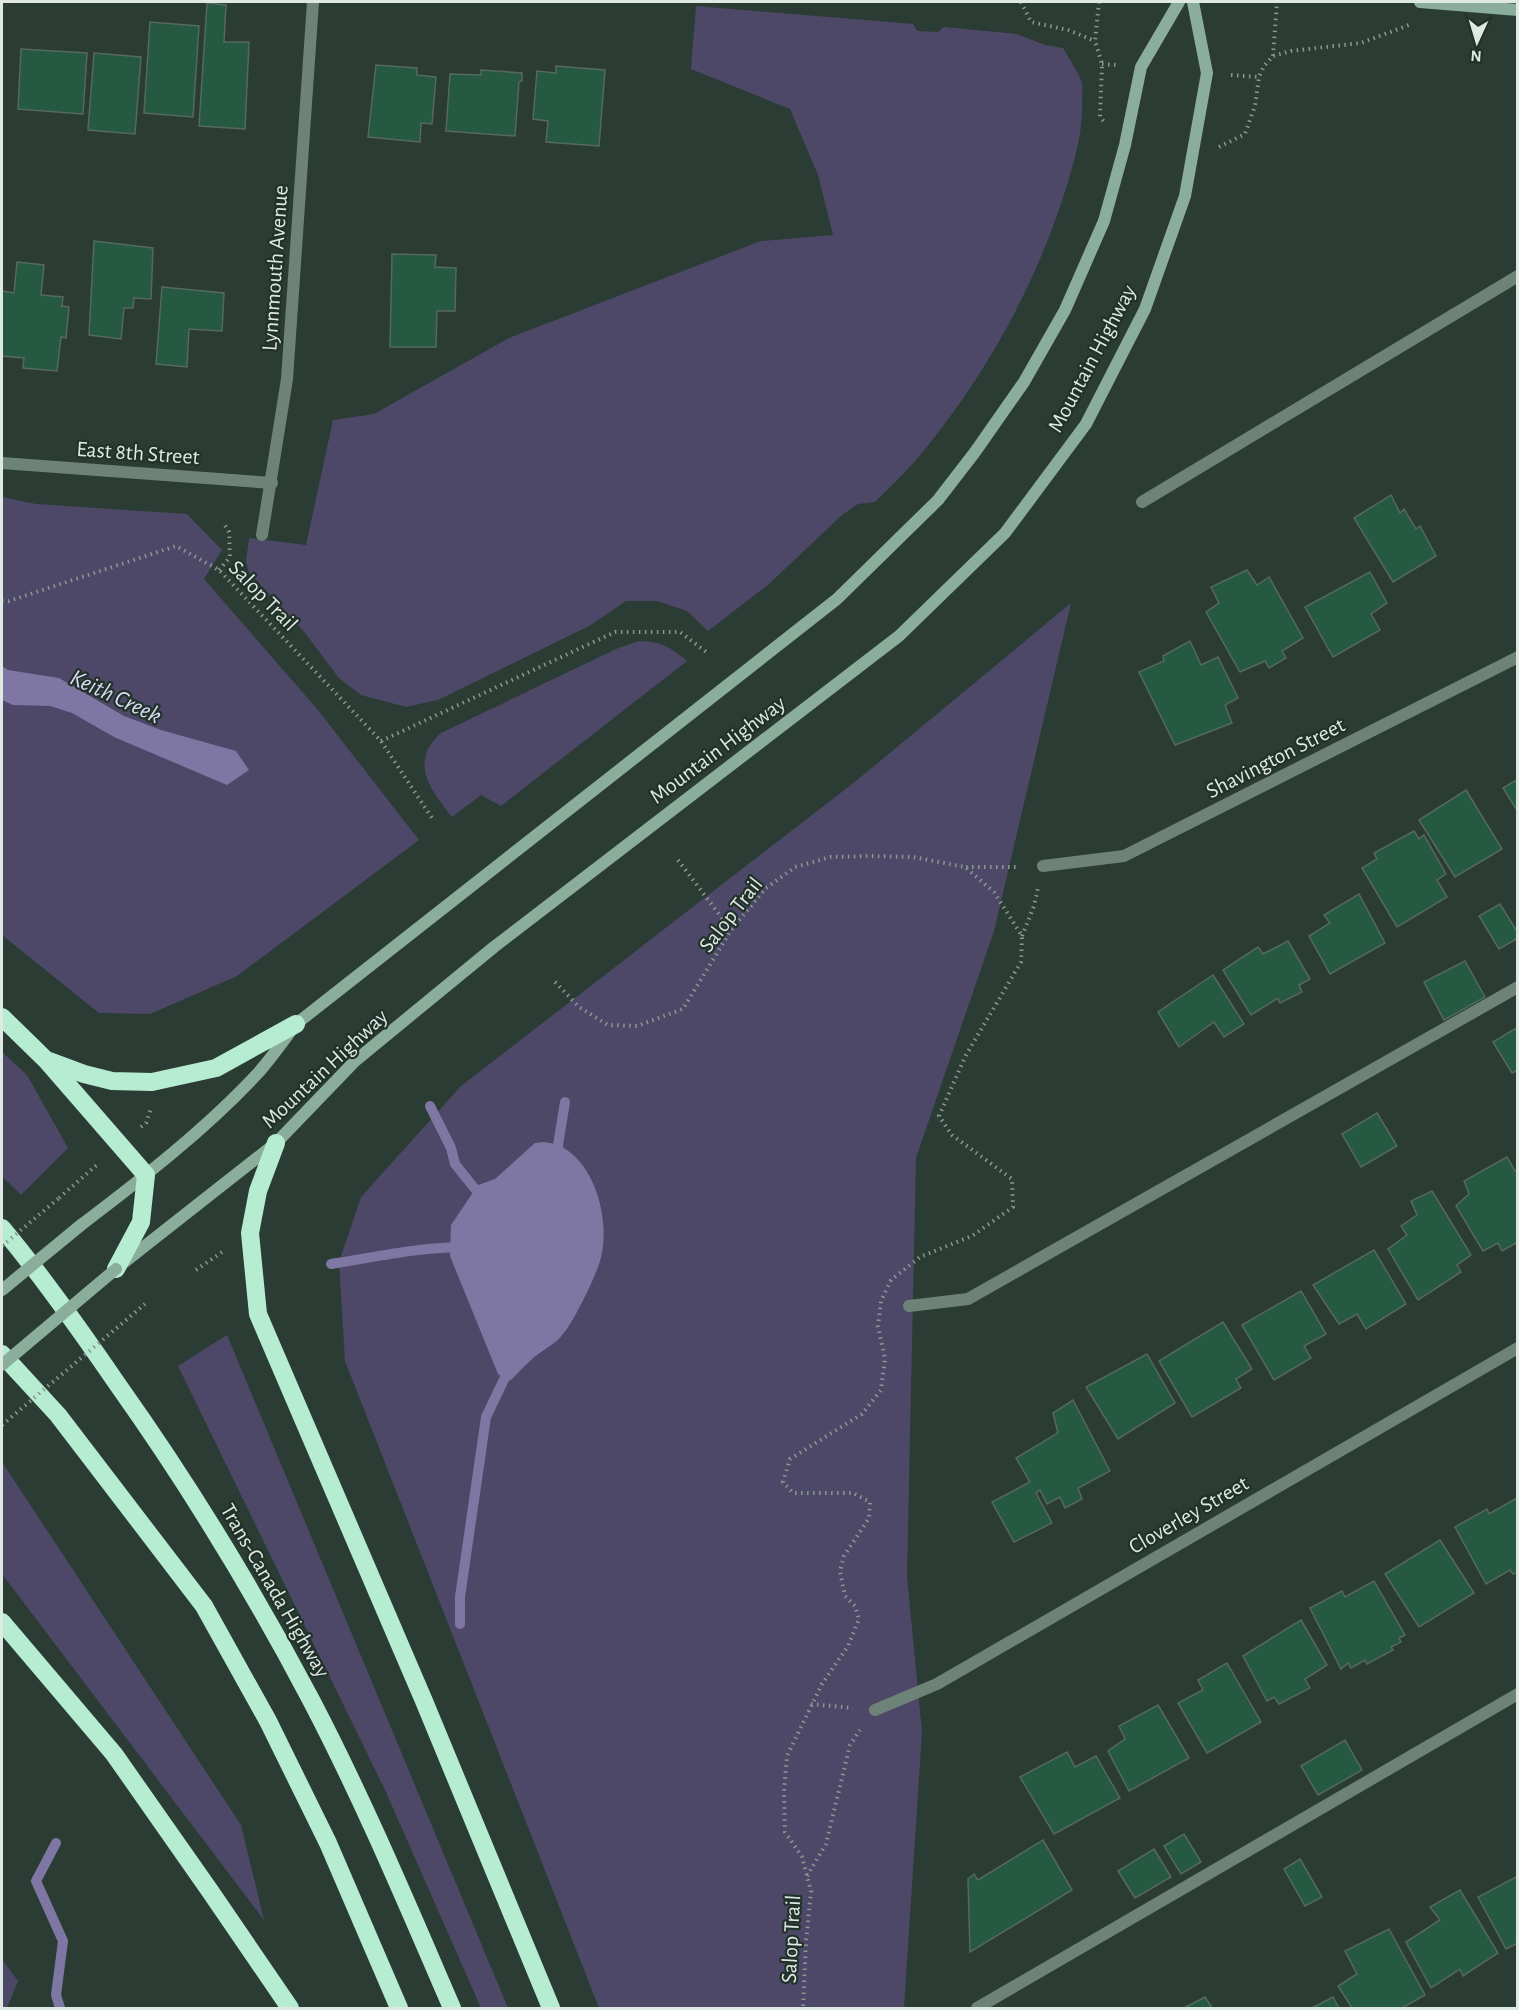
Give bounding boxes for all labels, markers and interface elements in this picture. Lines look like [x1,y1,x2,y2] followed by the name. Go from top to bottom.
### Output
[1447,12,1507,72] north arrow
[1470,48,1482,64] text: N
[258,184,292,352] street label: Lynnmouth Avenue
[1044,281,1140,436] street label: Mountain Highway
[76,438,200,468] street label: East 8th Street
[225,556,302,635] street label: Salop Trail
[66,665,165,728] water label: Keith Creek
[646,691,790,808] street label: Mountain Highway
[1203,714,1348,802] street label: Shavington Street
[695,873,767,956] street label: Salop Trail
[257,1005,392,1133] street label: Mountain Highway
[1125,1472,1252,1558] street label: Cloverley Street
[217,1500,334,1682] street label: Trans-Canada Highway
[778,1894,804,1984] street label: Salop Trail

